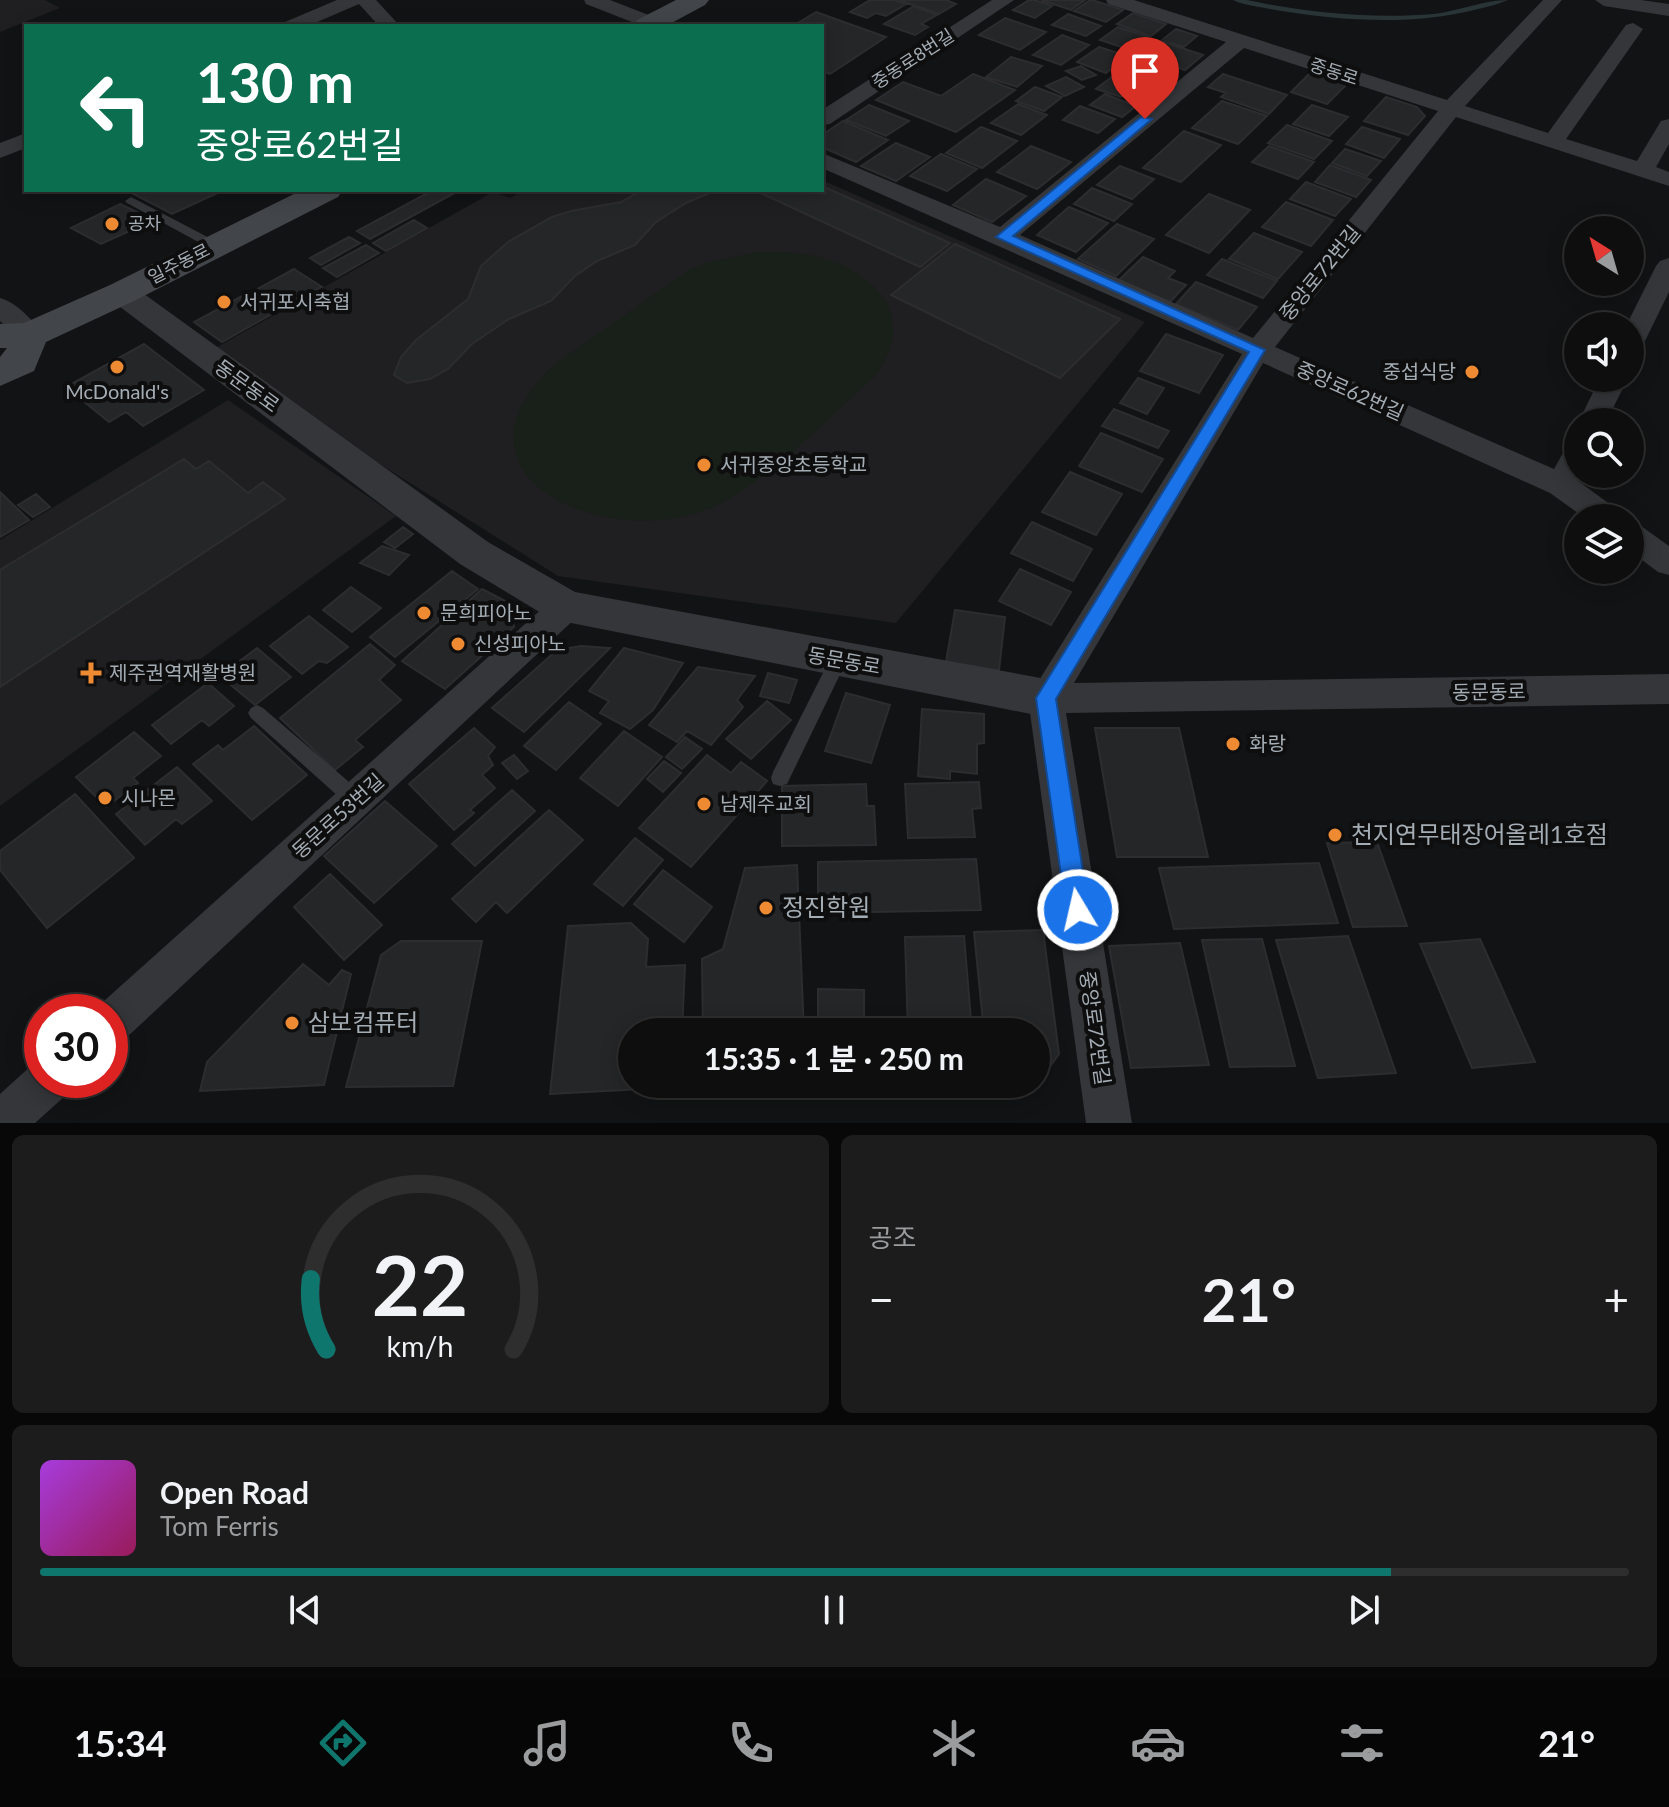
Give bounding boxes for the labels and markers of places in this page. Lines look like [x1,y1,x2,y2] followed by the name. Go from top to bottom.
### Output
[1111,37,1179,119] pin
[128,212,162,234] place label: 공차
[103,215,121,233] marker: 공차
[240,289,350,313] place label: 서귀포시축협
[215,293,233,311] marker: 서귀포시축협
[108,358,126,376] marker: McDonald's
[1382,359,1456,383] place label: 중섭식당
[1463,363,1481,381] marker: 중섭식당
[65,379,169,403] place label: McDonald's
[720,452,867,476] place label: 서귀중앙초등학교
[695,456,713,474] marker: 서귀중앙초등학교
[440,600,532,624] place label: 문희피아노
[415,604,433,622] marker: 문희피아노
[474,631,566,655] place label: 신성피아노
[449,635,467,653] marker: 신성피아노
[109,660,256,684] place label: 제주권역재활병원
[80,662,102,684] marker: 제주권역재활병원
[1249,731,1286,755] place label: 화랑
[1224,735,1242,753] marker: 화랑
[121,785,176,809] place label: 시나몬
[96,789,114,807] marker: 시나몬
[720,791,812,815] place label: 남제주교회
[695,795,713,813] marker: 남제주교회
[1351,819,1608,848] place label: 천지연무태장어올레1호점
[1326,826,1344,844] marker: 천지연무태장어올레1호점
[782,892,870,921] place label: 정진학원
[757,899,775,917] marker: 정진학원
[308,1007,418,1036] place label: 삼보컴퓨터
[283,1014,301,1032] marker: 삼보컴퓨터

